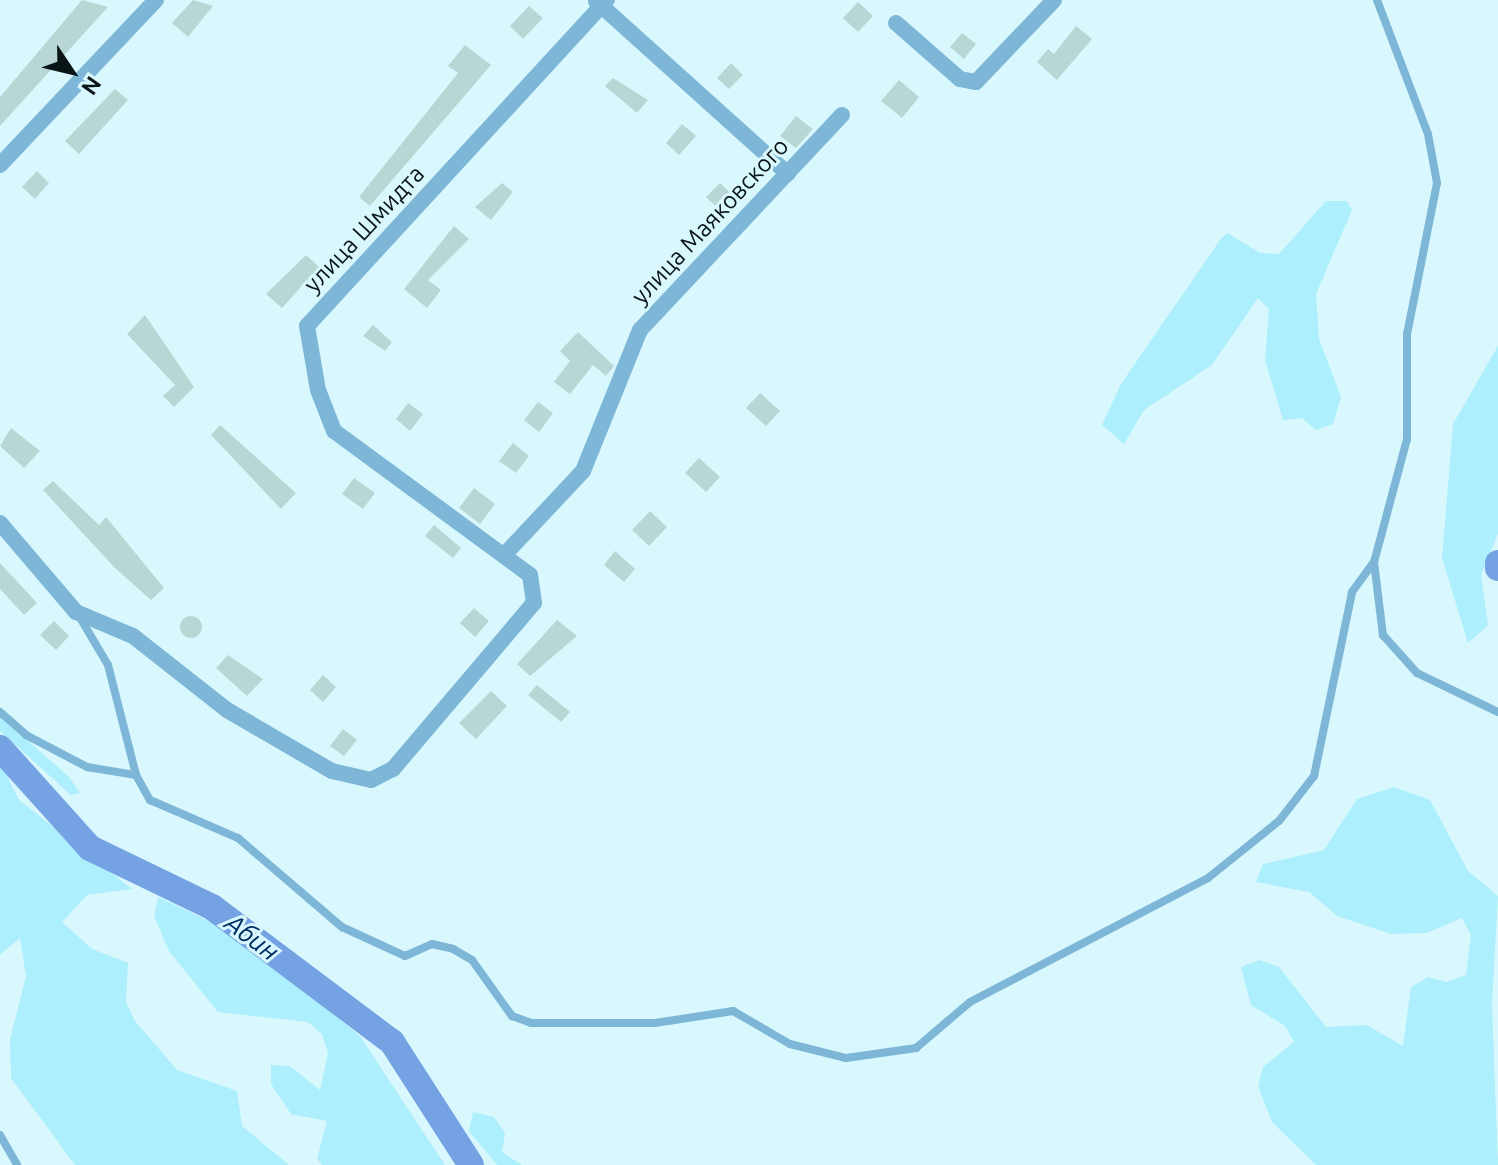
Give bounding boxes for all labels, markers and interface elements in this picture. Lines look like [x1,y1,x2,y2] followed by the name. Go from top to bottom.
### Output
[32,32,112,112] north arrow
[77,72,107,100] text: N
[625,132,795,310] street label: улица Маяковского
[298,160,430,298] street label: улица Шмидта
[219,907,285,967] water label: Абин

